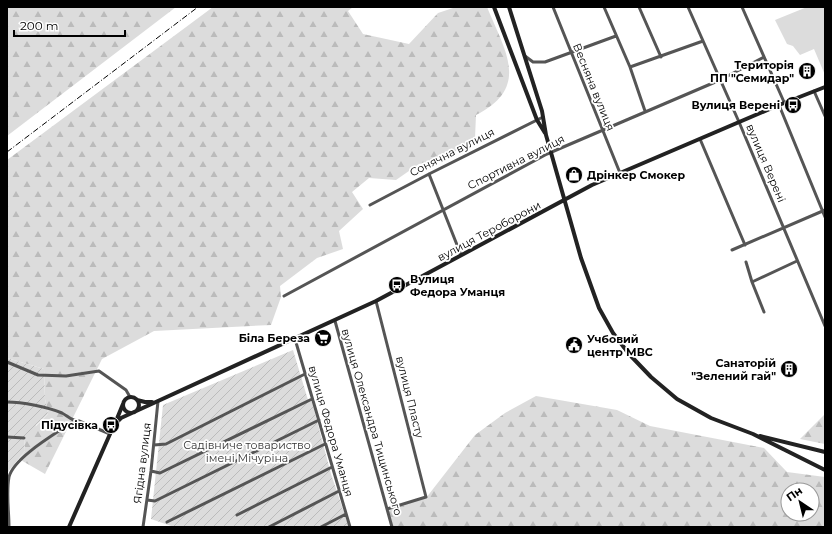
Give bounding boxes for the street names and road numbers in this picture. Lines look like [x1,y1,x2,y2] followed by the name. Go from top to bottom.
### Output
[570,41,618,133] street label: Весняна вулиця
[743,122,789,204] street label: вулиця Верені
[407,125,497,179] street label: Сонячна вулиця
[465,131,567,193] street label: Спортивна вулиця
[435,198,543,264] street label: вулиця Тероборони
[339,327,405,517] street label: вулиця Олександра Тищинського
[393,355,427,440] street label: вулиця Пласту
[306,364,356,498] street label: вулиця Федора Уманця
[130,422,154,504] street label: Ягідна вулиця

